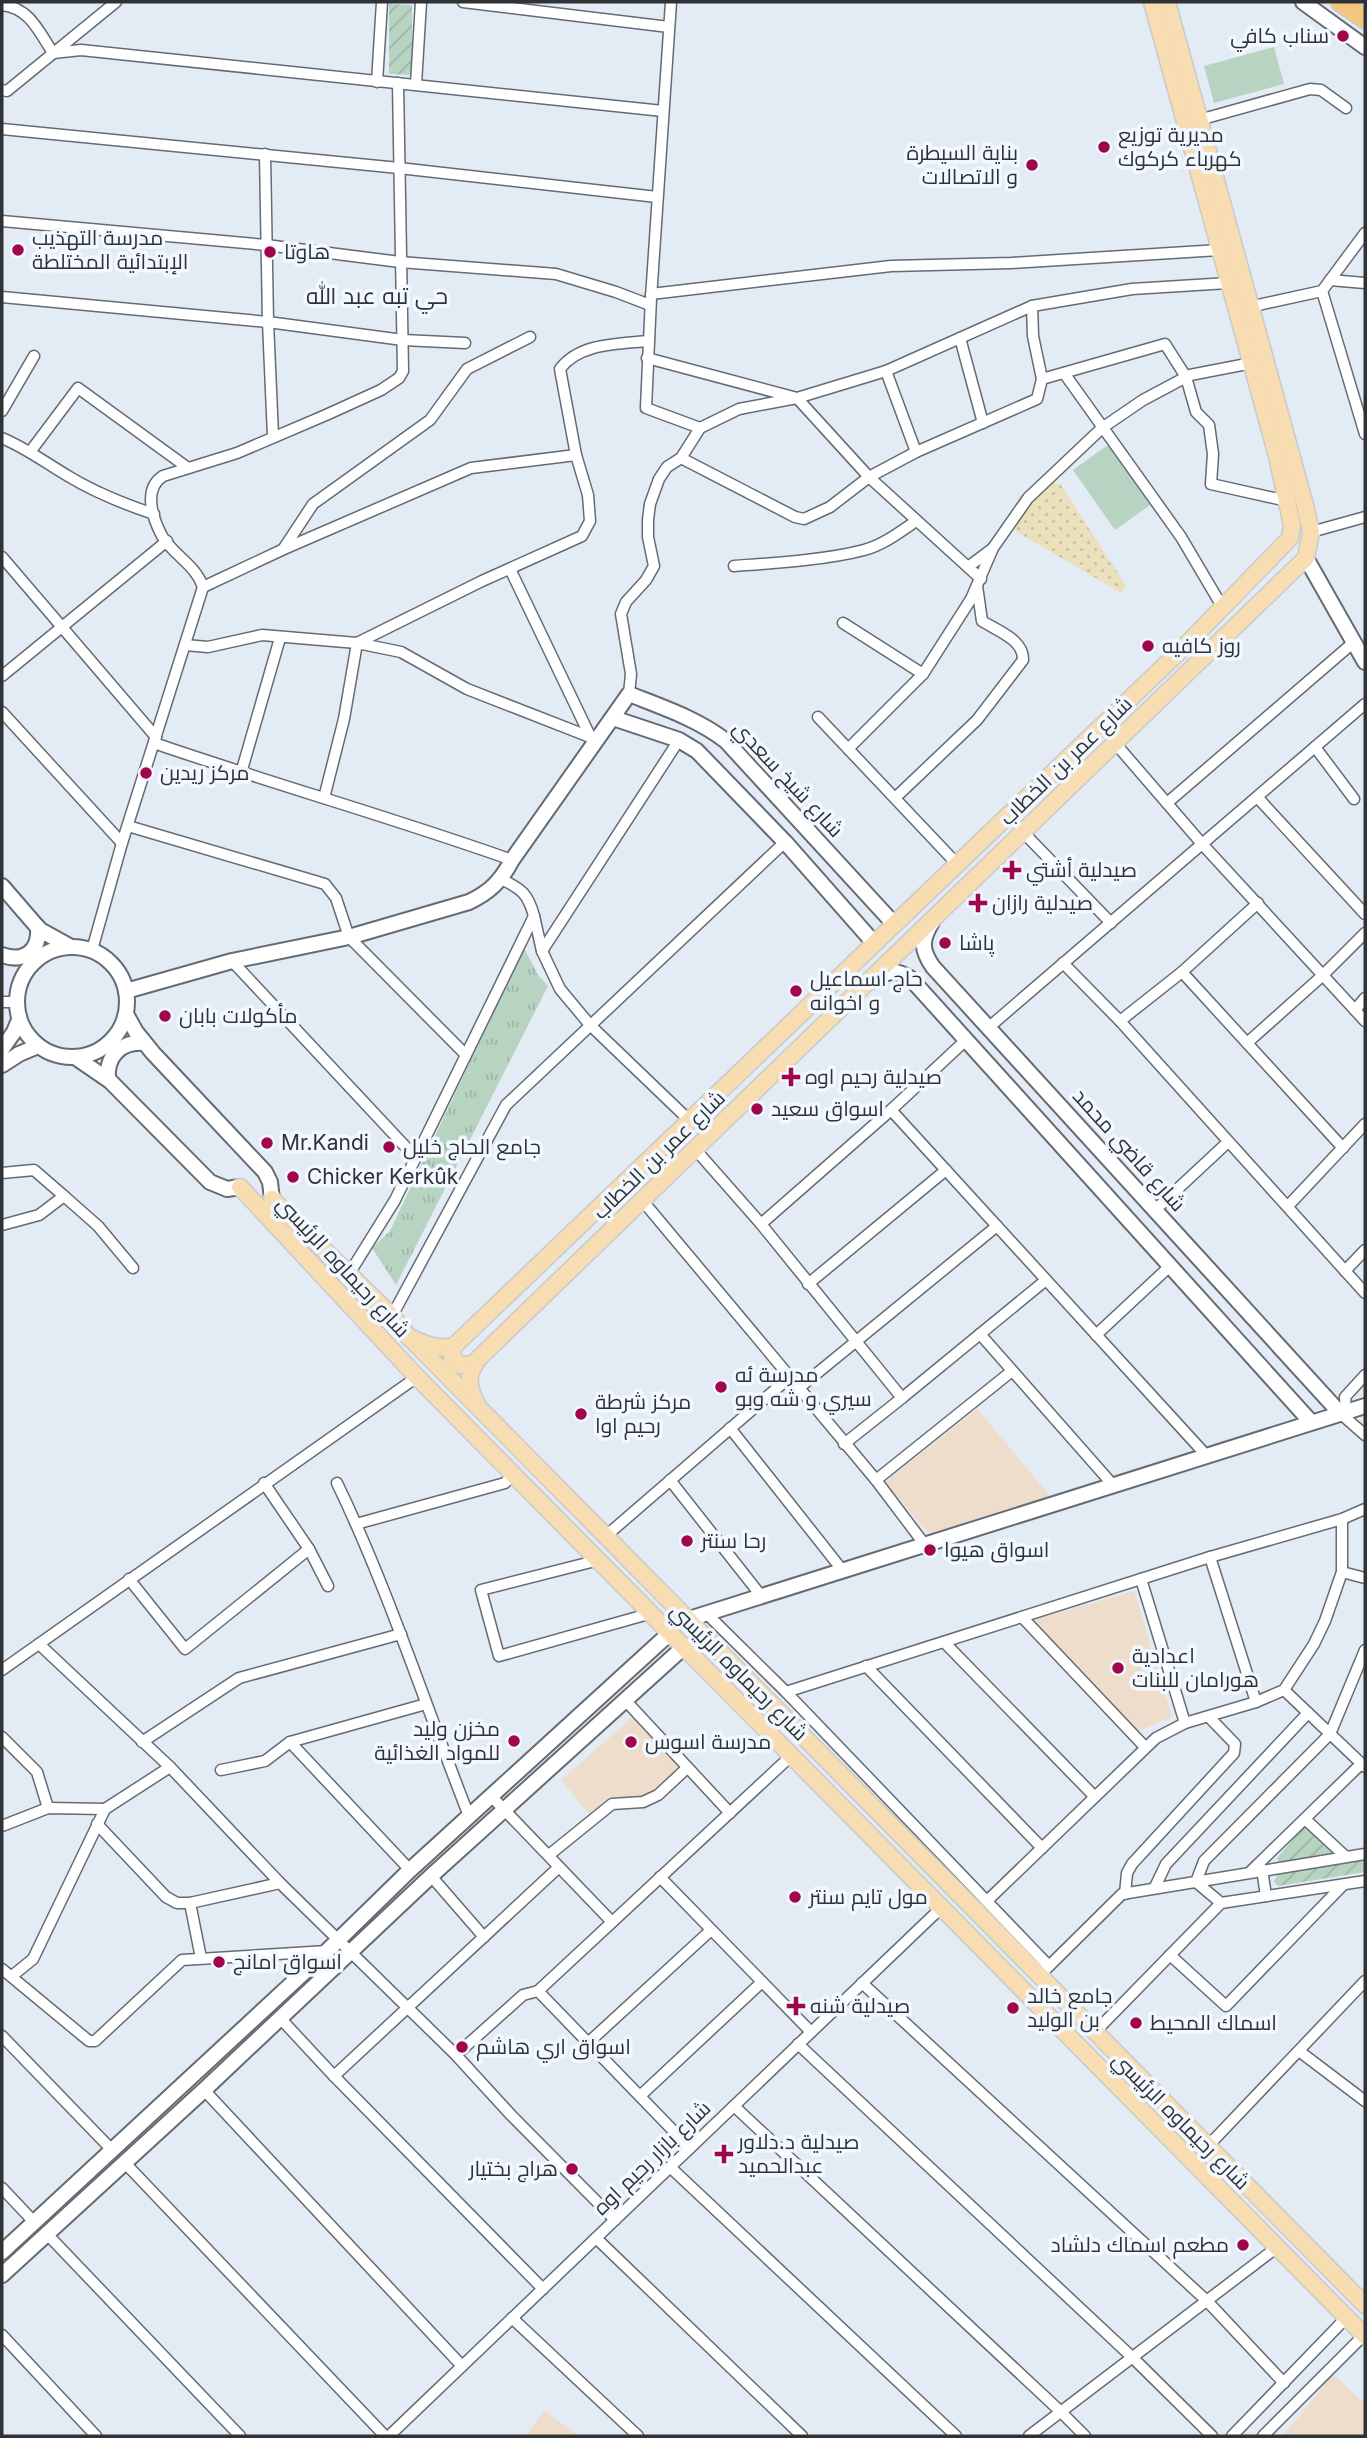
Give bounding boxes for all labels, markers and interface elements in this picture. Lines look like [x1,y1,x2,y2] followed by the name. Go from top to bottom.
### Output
[1230,23,1329,52] place label: سناب كافي
[1335,28,1351,44] marker: سناب كافي
[1118,122,1242,172] place label: مديرية توزيع كهرباء كركوك
[1096,139,1112,155] marker: مديرية توزيع كهرباء كركوك
[906,140,1018,189] place label: بناية السيطرة و الاتصالات
[1024,157,1040,173] marker: بناية السيطرة و الاتصالات
[32,225,188,275] place label: مدرسة التهذيب الإبتدائية المختلطة
[284,239,330,264] place label: هاوتا
[10,242,26,258] marker: مدرسة التهذيب الإبتدائية المختلطة
[262,244,278,260] marker: هاوتا
[306,281,448,314] district label: حي تبه عبد الله
[1162,633,1241,658] place label: روز كافيه
[1140,638,1156,654] marker: روز كافيه
[994,691,1138,832] street label: شارع عمر بن الخطاب
[725,715,849,845] street label: شارع شيخ سعدي
[160,760,249,786] place label: مركز ريدين
[138,765,154,781] marker: مركز ريدين
[1026,857,1137,886] place label: صيدلية أشتي
[1004,862,1020,878] marker: صيدلية أشتي
[992,890,1093,916] place label: صيدلية رازان
[970,895,986,911] marker: صيدلية رازان
[959,930,995,957] place label: پاشا
[937,935,953,951] marker: پاشا
[810,966,923,1015] place label: حاج اسماعيل و اخوانه
[788,983,804,999] marker: حاج اسماعيل و اخوانه
[179,1003,298,1029] place label: مأكولات بابان
[157,1008,173,1024] marker: مأكولات بابان
[805,1064,942,1091] place label: صيدلية رحيم اوه
[783,1069,799,1085] marker: صيدلية رحيم اوه
[1066,1083,1191,1218] street label: شارع قاضي محمد
[587,1085,731,1226] street label: شارع عمر بن الخطاب
[771,1096,884,1122] place label: اسواق سعيد
[749,1101,765,1117] marker: اسواق سعيد
[281,1130,369,1155] place label: Mr.Kandi
[403,1134,541,1161] place label: جامع الحاج خليل
[259,1135,275,1151] marker: Mr.Kandi
[381,1139,397,1155] marker: جامع الحاج خليل
[307,1164,459,1189] place label: Chicker Kerkûk
[285,1169,301,1185] marker: Chicker Kerkûk
[269,1191,415,1345] street label: شارع رحيماوه الرئيسي
[735,1362,872,1415] place label: مدرسة ئه سيري و شه وبو
[713,1379,729,1395] marker: مدرسة ئه سيري و شه وبو
[595,1389,691,1440] place label: مركز شرطة رحيم اوا
[573,1406,589,1422] marker: مركز شرطة رحيم اوا
[700,1528,766,1553] place label: رحا سنتر
[679,1533,695,1549] marker: رحا سنتر
[944,1537,1050,1563] place label: اسواق هيوا
[922,1542,938,1558] marker: اسواق هيوا
[663,1598,813,1748] street label: شارع رحيماوه الرئيسي
[1132,1643,1259,1693] place label: اعدادية هورامان للبنات
[1110,1660,1126,1676] marker: اعدادية هورامان للبنات
[374,1716,500,1765] place label: مخزن وليد للمواد الغذائية
[645,1729,771,1755] place label: مدرسة اسوس
[506,1733,522,1749] marker: مخزن وليد للمواد الغذائية
[623,1734,639,1750] marker: مدرسة اسوس
[808,1884,928,1911] place label: مول تايم سنتر
[787,1889,803,1905] marker: مول تايم سنتر
[233,1949,342,1976] place label: اسواق امانج
[211,1954,227,1970] marker: اسواق امانج
[1027,1983,1112,2033] place label: جامع خالد بن الوليد
[810,1993,910,2018] place label: صيدلية شنه
[788,1998,804,2014] marker: صيدلية شنه
[1005,2000,1021,2016] marker: جامع خالد بن الوليد
[1150,2010,1277,2035] place label: اسماك المحيط
[1128,2015,1144,2031] marker: اسماك المحيط
[476,2034,631,2063] place label: اسواق اري هاشم
[454,2039,470,2055] marker: اسواق اري هاشم
[1105,2047,1255,2197] street label: شارع رحيماوه الرئيسي
[588,2095,717,2221] street label: شارع بازار رحيم اوه
[737,2129,859,2178] place label: صيدلية د.دلاور عبدالحميد
[716,2146,732,2162] marker: صيدلية د.دلاور عبدالحميد
[468,2156,558,2183] place label: هراج بختيار
[564,2161,580,2177] marker: هراج بختيار
[1051,2232,1229,2259] place label: مطعم اسماك دلشاد
[1235,2237,1251,2253] marker: مطعم اسماك دلشاد

